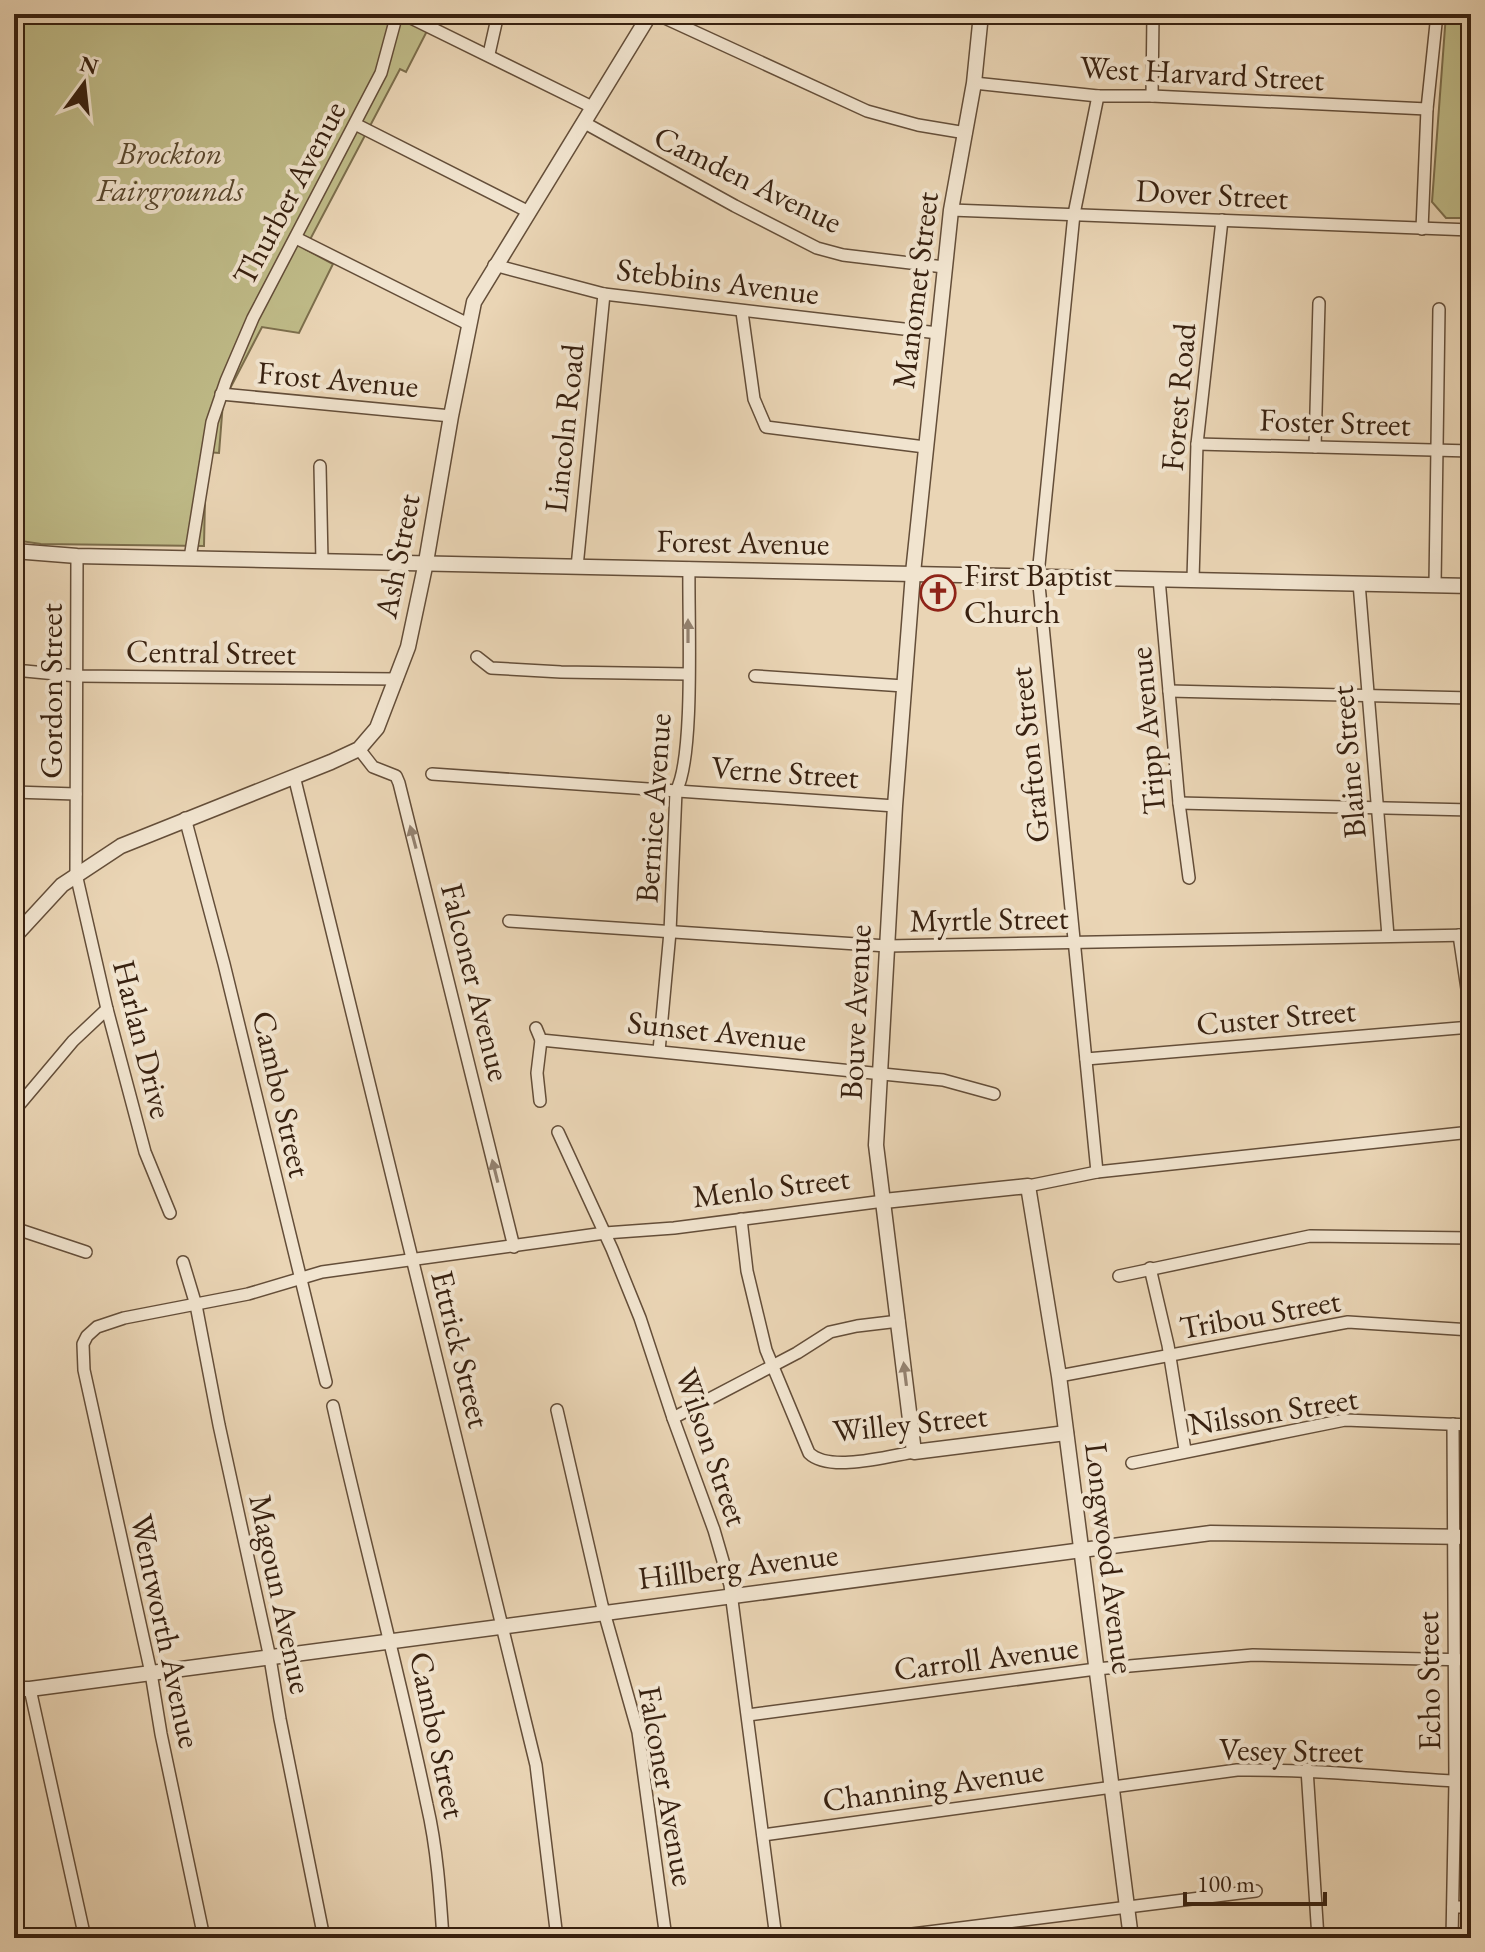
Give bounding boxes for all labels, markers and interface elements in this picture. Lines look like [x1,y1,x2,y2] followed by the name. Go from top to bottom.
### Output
[44,44,124,124] north arrow
[1079,46,1325,100] street label: West Harvard Street
[77,49,102,82] text: N
[223,93,355,293] street label: Thurber Avenue
[647,115,849,243] street label: Camden Avenue
[96,132,244,211] park label: Brockton Fairgrounds
[1135,169,1289,219] street label: Dover Street
[882,189,948,391] street label: Manomet Street
[614,248,822,314] street label: Stebbins Avenue
[1151,321,1205,473] street label: Forest Road
[534,341,594,514] street label: Lincoln Road
[256,351,420,407] street label: Frost Avenue
[1259,398,1411,446] street label: Foster Street
[364,490,430,623] street label: Ash Street
[656,519,830,565] street label: Forest Avenue
[964,554,1112,633] place label: First Baptist Church
[919,574,957,612] church icon: First Baptist Church
[30,603,72,779] street label: Gordon Street
[682,618,694,643] one-way arrow
[126,630,296,674] street label: Central Street
[1119,645,1175,817] street label: Tripp Avenue
[999,665,1059,845] street label: Grafton Street
[1320,684,1376,840] street label: Blaine Street
[625,712,681,904] street label: Bernice Avenue
[710,746,860,798] street label: Verne Street
[407,825,419,850] one-way arrow
[431,879,521,1085] street label: Falconer Avenue
[909,897,1069,941] street label: Myrtle Street
[829,923,881,1101] street label: Bouve Avenue
[103,956,183,1122] street label: Harlan Drive
[1195,989,1357,1045] street label: Custer Street
[625,1001,809,1061] street label: Sunset Avenue
[242,1007,322,1181] street label: Cambo Street
[690,1157,852,1217] street label: Menlo Street
[489,1159,501,1184] one-way arrow
[421,1266,501,1432] street label: Ettrick Street
[1176,1279,1344,1349] street label: Tribou Street
[899,1361,912,1386] one-way arrow
[665,1363,759,1531] street label: Wilson Street
[1185,1377,1361,1445] street label: Nilsson Street
[831,1394,989,1452] street label: Willey Street
[1075,1440,1145,1676] street label: Longwood Avenue
[239,1490,323,1698] street label: Magoun Avenue
[121,1510,211,1752] street label: Wentworth Avenue
[636,1533,840,1599] street label: Hillberg Avenue
[1406,1611,1450,1751] street label: Echo Street
[891,1626,1081,1690] street label: Carroll Avenue
[400,1648,476,1822] street label: Cambo Street
[629,1683,705,1889] street label: Falconer Avenue
[1218,1728,1364,1772] street label: Vesey Street
[820,1749,1046,1821] street label: Channing Avenue
[1185,1856,1325,1906] scale bar
[1197,1868,1255,1899] text: 100 m

